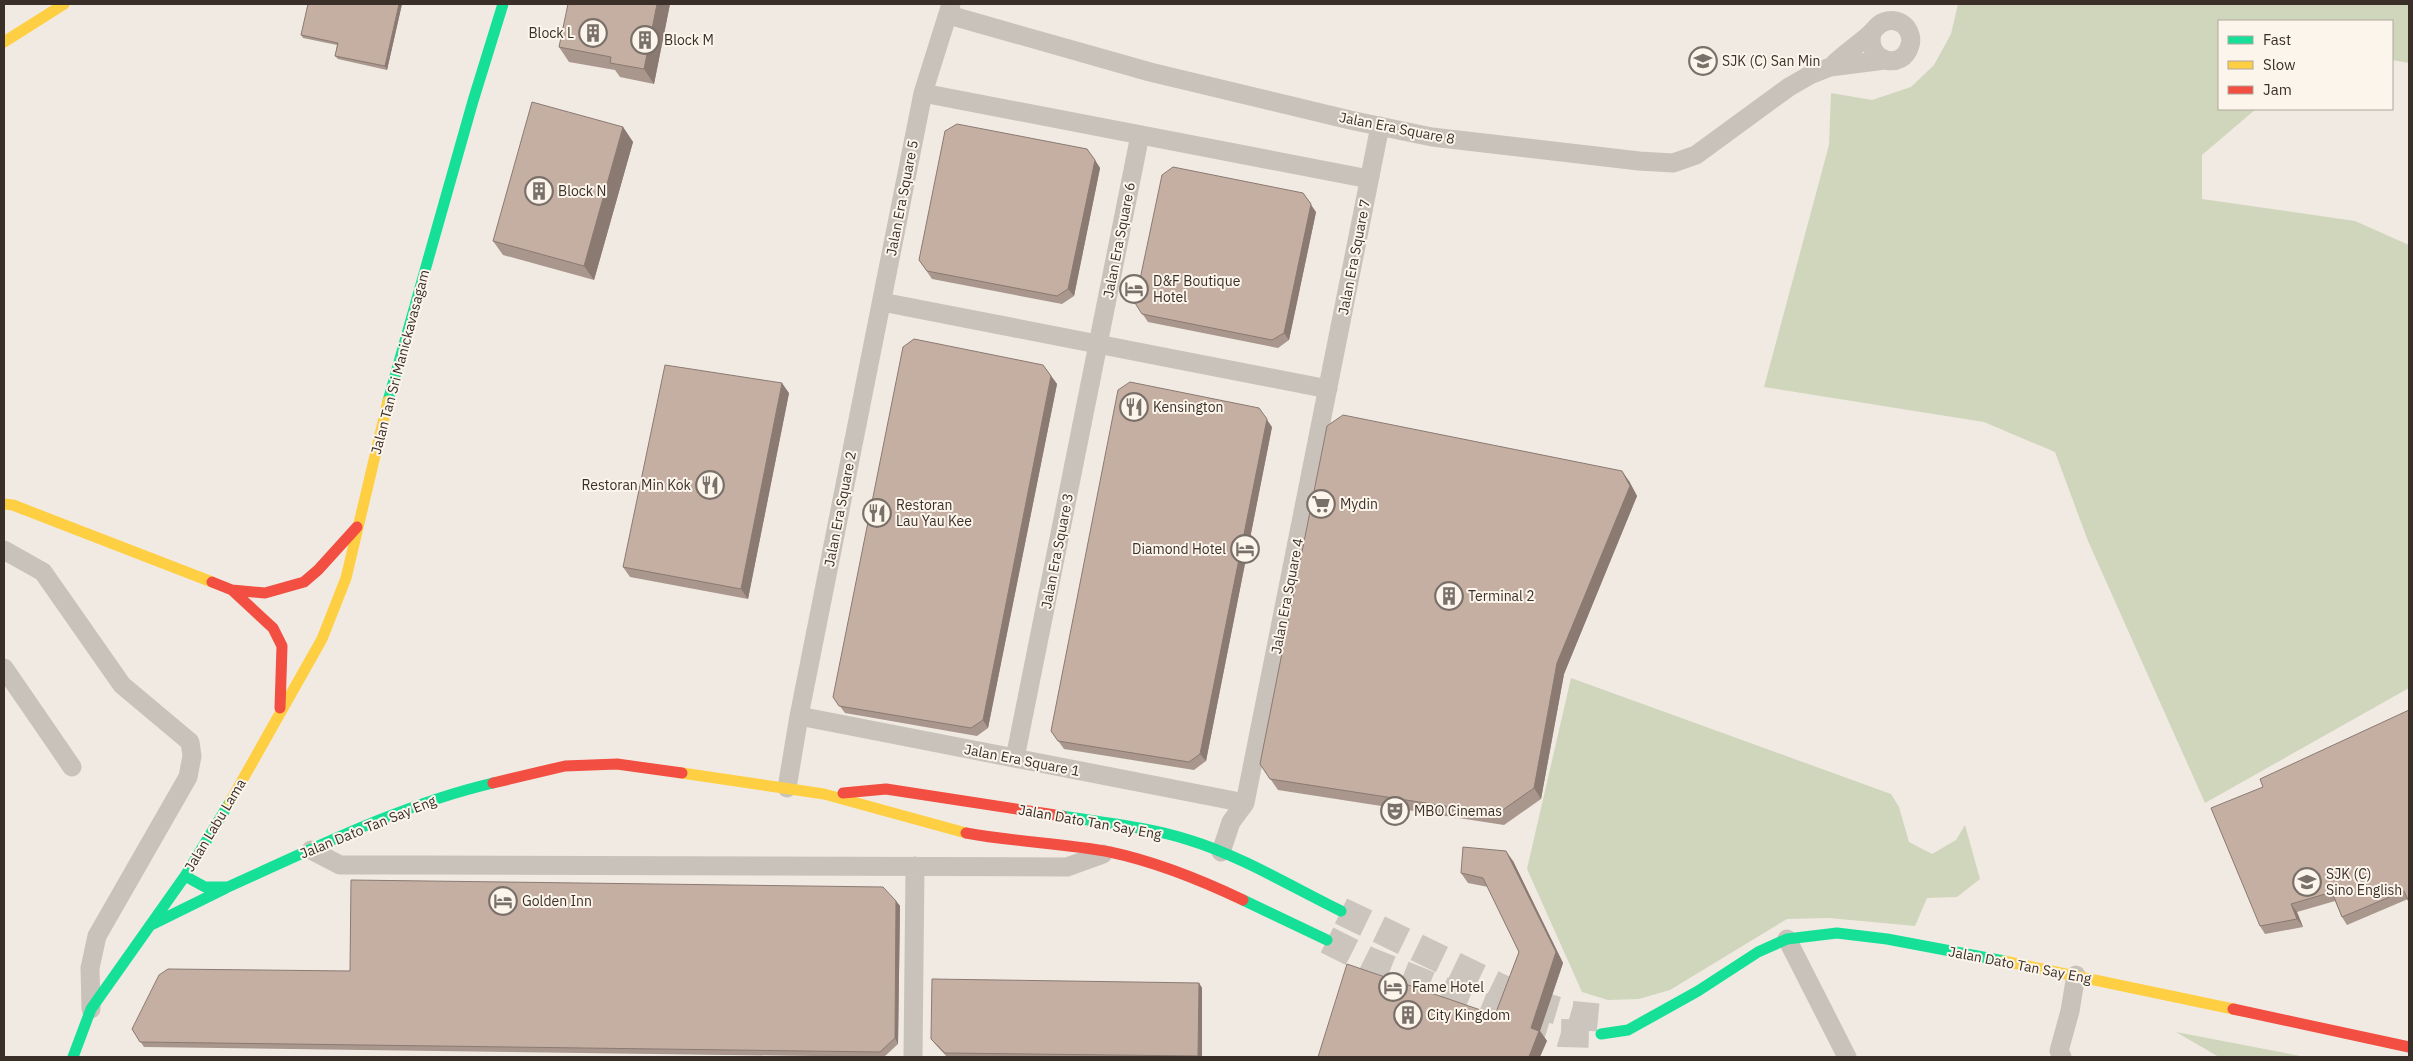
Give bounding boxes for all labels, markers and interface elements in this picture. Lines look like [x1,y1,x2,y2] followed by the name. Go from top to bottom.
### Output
[578,18,608,48] building icon: Block L
[2218,20,2393,110] legend
[528,24,574,42] place label: Block L
[630,25,660,55] building icon: Block M
[2263,30,2291,49] text: Fast
[664,31,714,49] place label: Block M
[1688,46,1718,76] school or university icon: SJK (C) San Min
[1722,52,1821,70] place label: SJK (C) San Min
[2263,55,2296,74] text: Slow
[2263,80,2292,99] text: Jam
[1338,108,1456,148] street label: Jalan Era Square 8
[882,139,922,257] street label: Jalan Era Square 5
[524,176,554,206] building icon: Block N
[1099,181,1139,299] street label: Jalan Era Square 6
[558,182,606,200] place label: Block N
[1334,198,1374,316] street label: Jalan Era Square 7
[367,268,433,456] street label: Jalan Tan Sri Manickavasagam
[1153,272,1241,306] place label: D&F Boutique Hotel
[1119,274,1149,304] hotel icon: D&F Boutique Hotel
[1119,392,1149,422] restaurant icon: Kensington
[1153,398,1223,416] place label: Kensington
[820,450,860,568] street label: Jalan Era Square 2
[695,470,725,500] restaurant icon: Restoran Min Kok
[581,476,692,494] place label: Restoran Min Kok
[1306,489,1336,519] supermarket icon: Mydin
[1037,492,1077,610] street label: Jalan Era Square 3
[1340,495,1378,513] place label: Mydin
[896,496,972,530] place label: Restoran Lau Yau Kee
[862,498,892,528] restaurant icon: Restoran Lau Yau Kee
[1230,534,1260,564] hotel icon: Diamond Hotel
[1267,537,1307,655] street label: Jalan Era Square 4
[1132,540,1226,558] place label: Diamond Hotel
[1434,581,1464,611] building icon: Terminal 2
[1468,587,1535,605] place label: Terminal 2
[963,740,1081,780] street label: Jalan Era Square 1
[180,775,250,875] street label: Jalan Labu Lama
[297,791,439,863] street label: Jalan Dato Tan Say Eng
[1380,796,1410,826] theatre icon: MBO Cinemas
[1017,801,1164,844] street label: Jalan Dato Tan Say Eng
[1414,802,1502,820] place label: MBO Cinemas
[2326,865,2402,899] place label: SJK (C) Sino English
[2292,867,2322,897] school or university icon: SJK (C) Sino English
[488,886,518,916] hotel icon: Golden Inn
[522,892,592,910] place label: Golden Inn
[1947,942,2094,988] street label: Jalan Dato Tan Say Eng
[1378,972,1408,1002] hotel icon: Fame Hotel
[1412,978,1484,996] place label: Fame Hotel
[1393,1000,1423,1030] building icon: City Kingdom
[1427,1006,1510,1024] place label: City Kingdom

